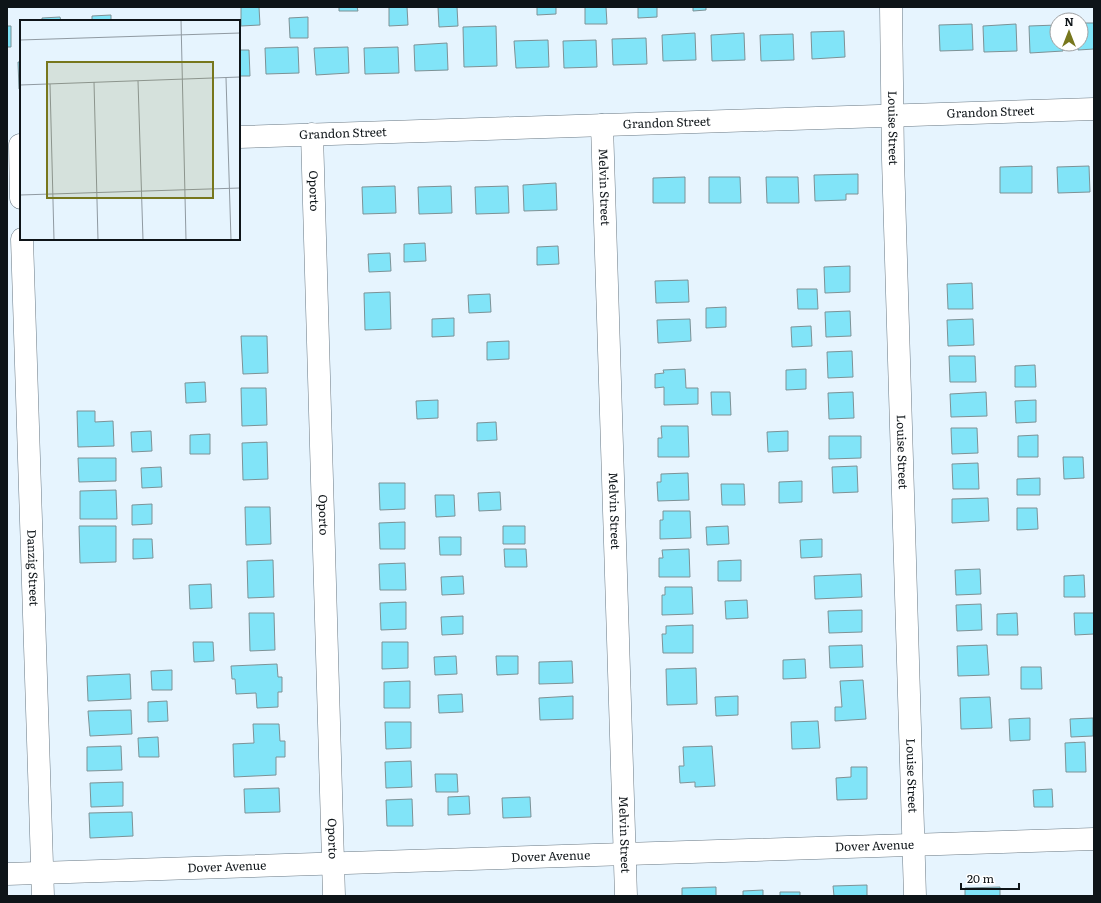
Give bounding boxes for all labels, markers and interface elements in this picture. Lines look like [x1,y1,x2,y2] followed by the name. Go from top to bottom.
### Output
[1049,12,1089,52] north arrow
[1064,13,1074,29] text: N
[20,20,240,240] inset map
[884,91,903,166] street label: Louise Street
[946,101,1035,122] street label: Grandon Street
[623,112,711,132] street label: Grandon Street
[299,122,387,143] street label: Grandon Street
[595,148,615,226] street label: Melvin Street
[305,170,324,212] street label: Oporto
[893,414,913,490] street label: Louise Street
[605,472,625,550] street label: Melvin Street
[314,494,334,536] street label: Oporto
[23,529,44,607] street label: Danzig Street
[902,738,923,813] street label: Louise Street
[615,796,635,874] street label: Melvin Street
[324,818,343,859] street label: Oporto
[835,835,914,855] street label: Dover Avenue
[511,845,591,866] street label: Dover Avenue
[187,856,267,876] street label: Dover Avenue
[961,865,1019,891] scale bar
[967,869,994,887] text: 20 m

